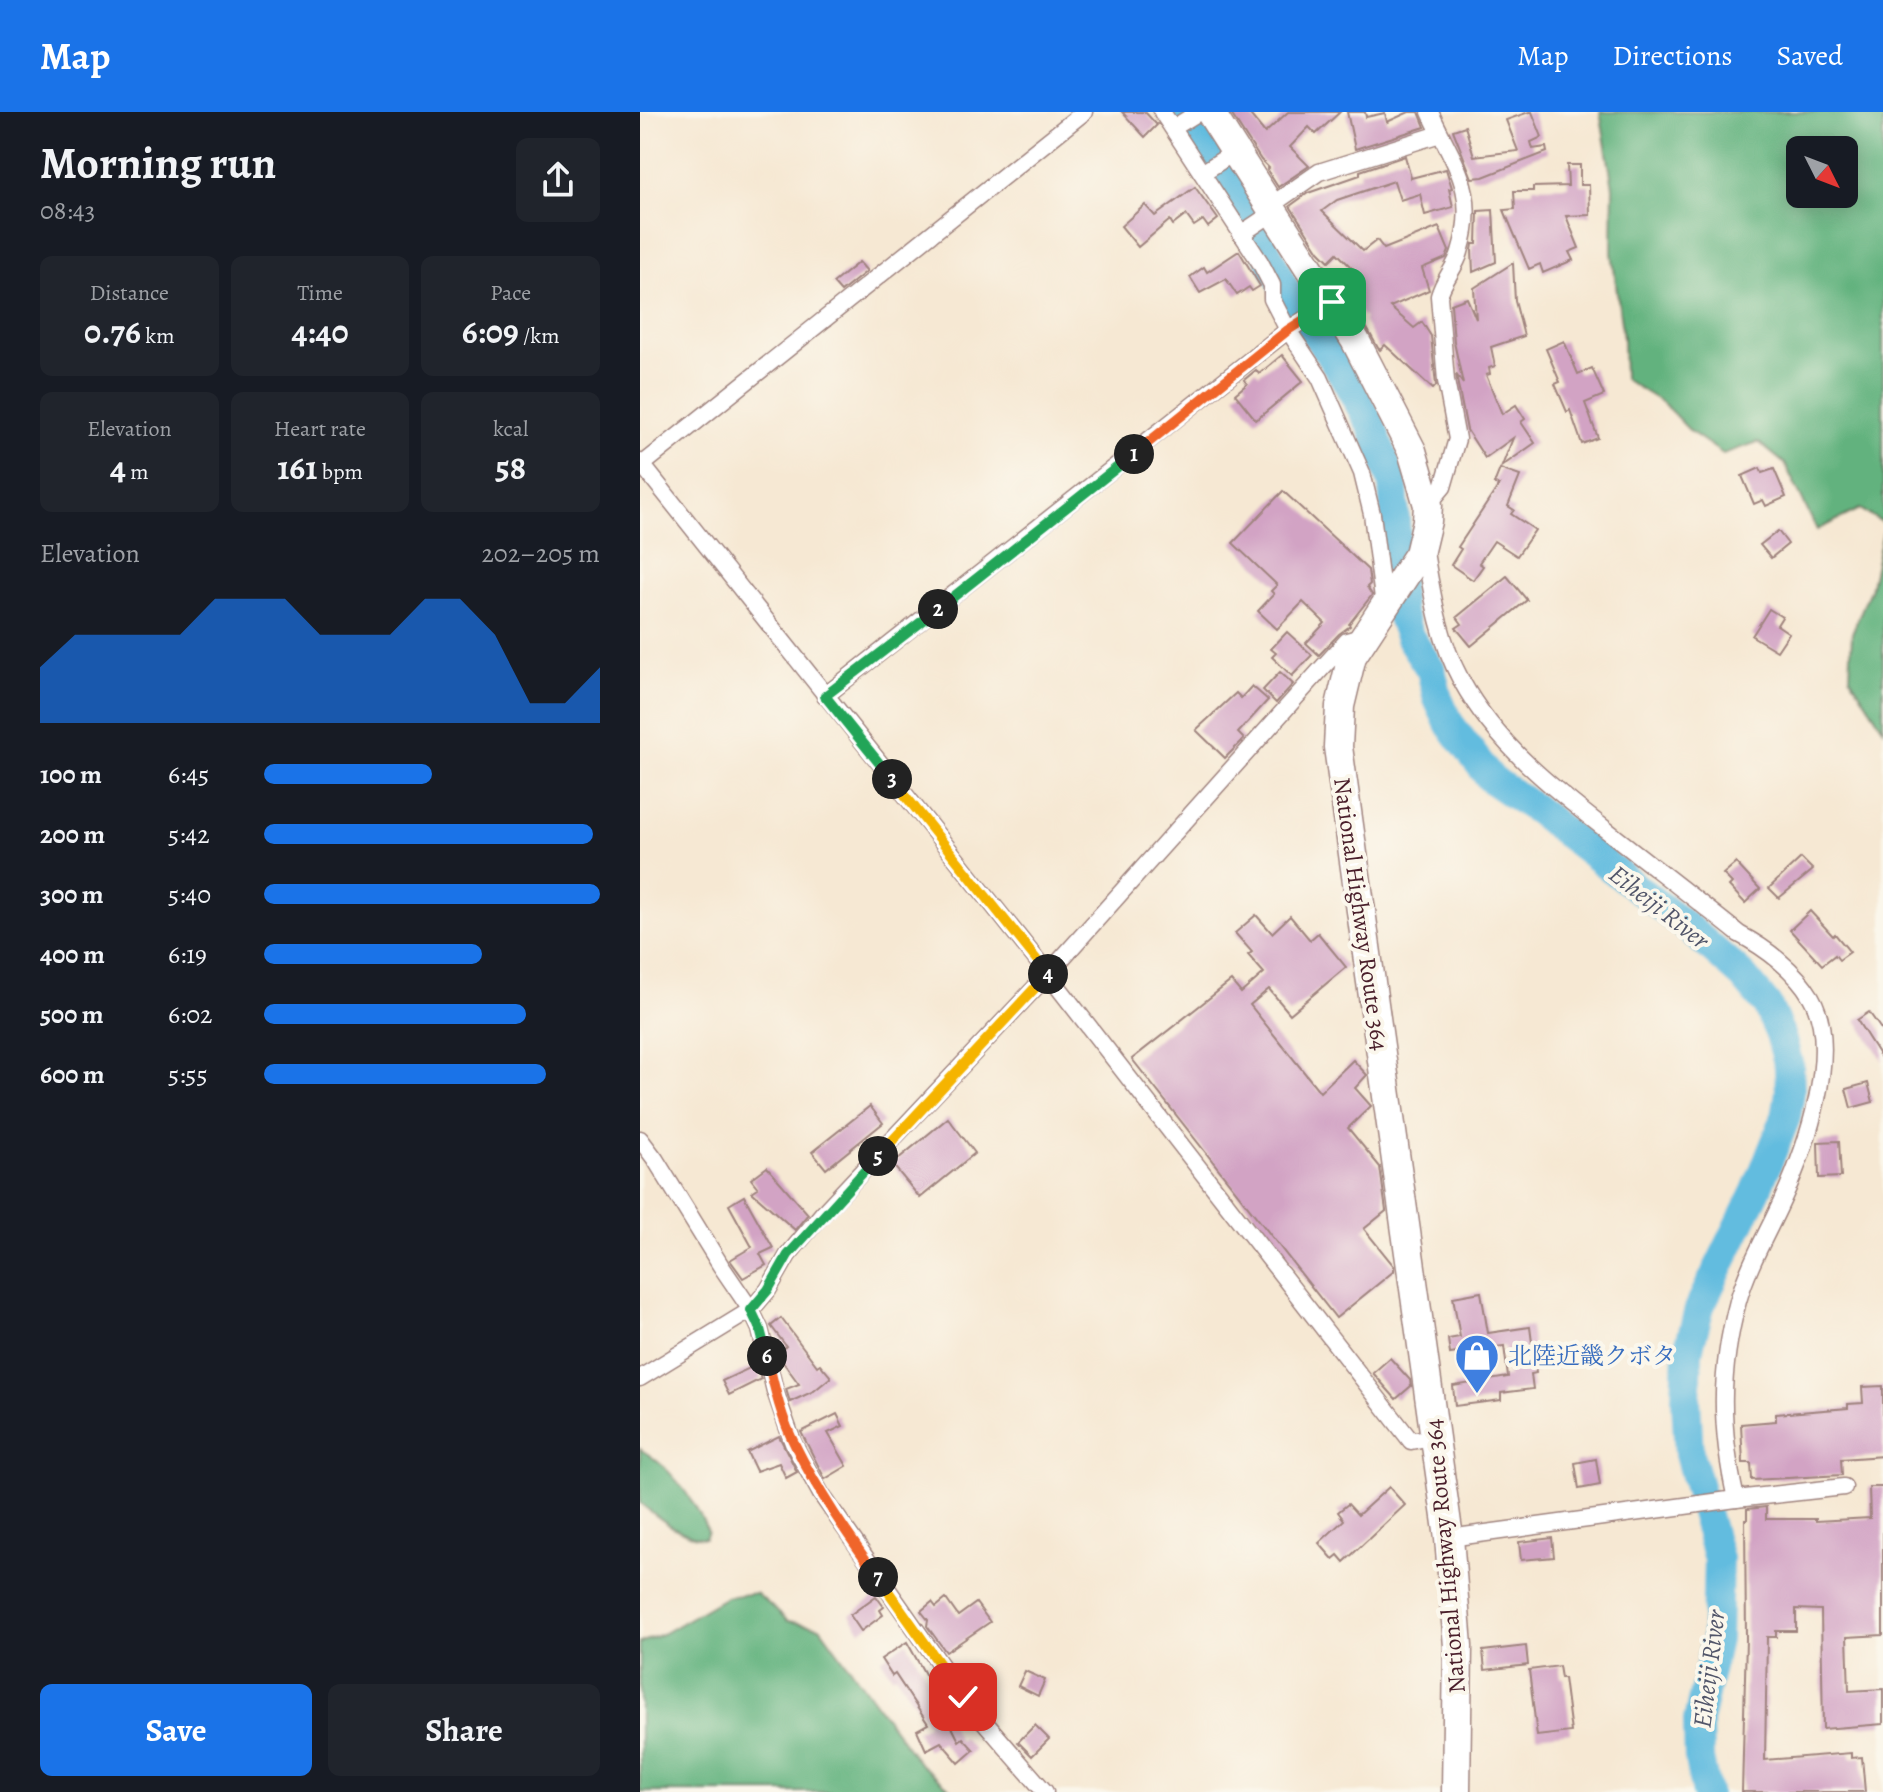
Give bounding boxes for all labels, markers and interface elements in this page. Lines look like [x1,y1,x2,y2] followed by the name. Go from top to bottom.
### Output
[40,30,110,82] text: Map
[1517,37,1568,75] text: Map
[1612,37,1733,75] text: Directions
[1777,37,1843,75] text: Saved
[40,133,276,193] text: Morning run
[1786,136,1858,208] north arrow
[1786,136,1858,208] map controls
[516,138,600,222] button: share
[40,193,95,228] text: 08:43
[1298,268,1366,336] pin
[90,278,169,308] text: Distance
[297,278,343,308] text: Time
[490,278,531,308] text: Pace
[1310,280,1354,324] icon: arrive
[84,308,141,355] text: 0.76
[291,308,349,355] text: 4:40
[462,308,519,355] text: 6:09
[141,321,175,351] text: km
[519,321,560,351] text: /km
[87,414,172,444] text: Elevation
[274,414,366,444] text: Heart rate
[493,414,528,444] text: kcal
[1114,434,1154,474] pin: 1
[1130,439,1138,469] text: 1
[110,444,126,491] text: 4
[277,444,317,491] text: 161
[495,444,526,491] text: 58
[126,457,149,487] text: m
[317,457,363,487] text: bpm
[40,536,140,571] text: Elevation
[481,536,600,571] text: 202–205 m
[918,589,958,629] pin: 2
[933,594,943,624] text: 2
[40,757,102,792] text: 100 m
[168,757,209,792] text: 6:45
[872,759,912,799] pin: 3
[887,764,897,794] text: 3
[1326,775,1396,1053] street label: National Highway Route 364
[40,817,105,852] text: 200 m
[168,817,210,852] text: 5:42
[1602,857,1717,958] water label: Eiheiji River
[40,877,104,912] text: 300 m
[168,877,211,912] text: 5:40
[40,937,105,972] text: 400 m
[168,937,207,972] text: 6:19
[1028,954,1068,994] pin: 4
[1043,959,1053,989] text: 4
[40,997,104,1032] text: 500 m
[168,997,212,1032] text: 6:02
[40,1057,105,1092] text: 600 m
[168,1057,208,1092] text: 5:55
[858,1136,898,1176] pin: 5
[873,1141,883,1171] text: 5
[1453,1332,1501,1395] shop icon: 北陸近畿クボタ
[747,1336,787,1376] pin: 6
[1508,1340,1676,1372] place label: 北陸近畿クボタ
[762,1341,772,1371] text: 6
[1417,1417,1473,1695] street label: National Highway Route 364
[858,1557,898,1597] pin: 7
[873,1562,883,1592] text: 7
[1684,1607,1734,1730] water label: Eiheiji River
[929,1663,997,1731] pin
[941,1675,985,1719] icon: check
[40,1684,312,1776] button: Save
[328,1684,600,1776] button: Share

